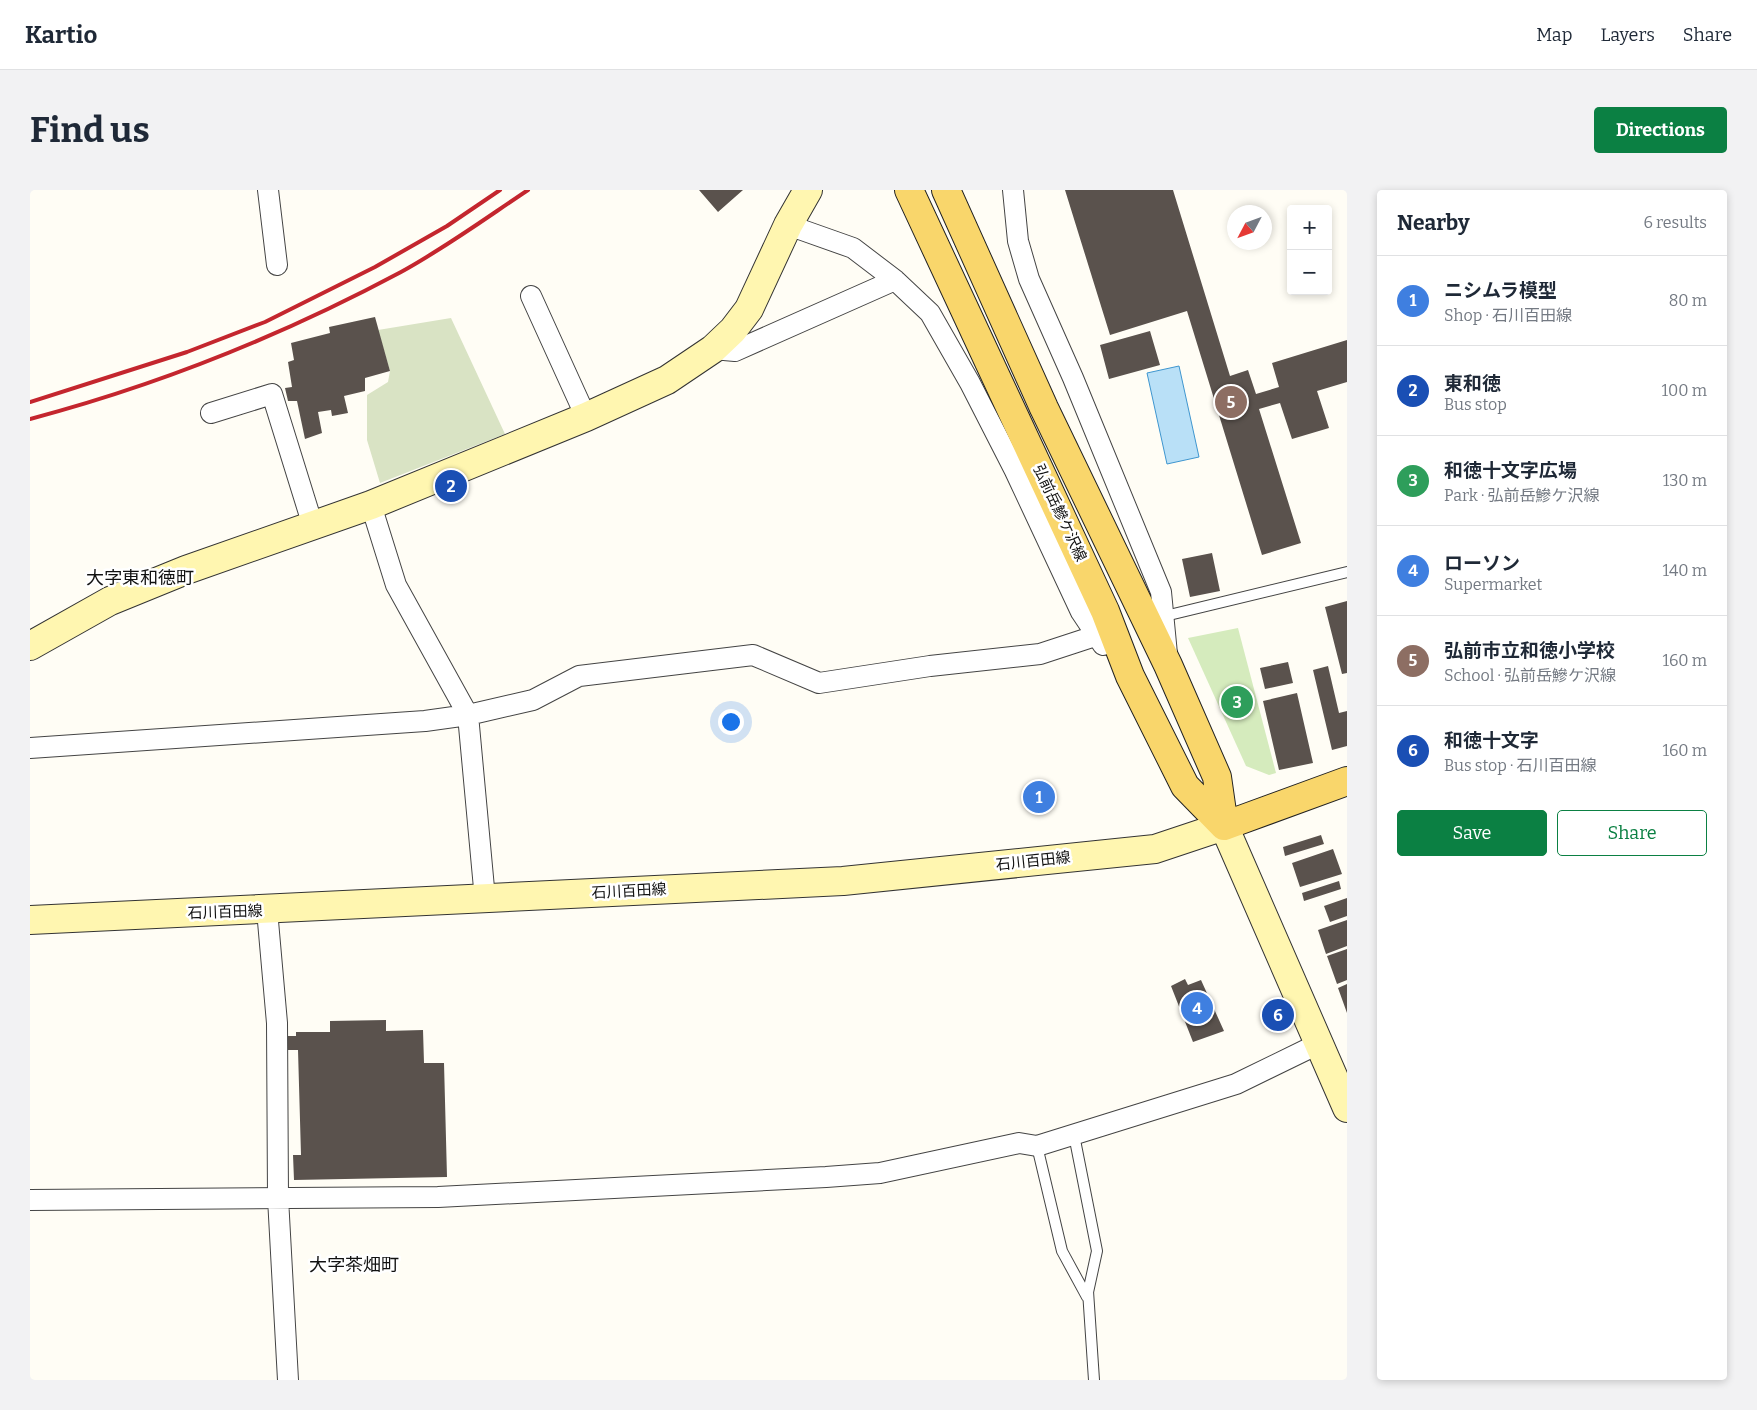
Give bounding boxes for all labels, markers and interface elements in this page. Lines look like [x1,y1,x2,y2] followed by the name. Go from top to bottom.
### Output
[25,21,97,49] text: Kartio
[1536,24,1572,46] text: Map
[1600,24,1655,46] text: Layers
[1683,24,1732,46] text: Share
[1594,107,1727,153] button: Directions
[30,109,150,151] text: Find us
[1227,205,1272,250] north arrow
[1287,205,1332,295] map controls
[1287,205,1332,250] button: +
[1397,210,1470,236] text: Nearby
[1644,213,1707,232] text: 6 results
[1287,250,1332,295] button: −
[1444,279,1557,302] text: ニシムラ模型
[1410,291,1416,310] text: 1
[1669,291,1707,310] text: 80 m
[1444,306,1572,325] text: Shop · 石川百田線
[1444,372,1501,395] text: 東和徳
[1408,381,1418,400] text: 2
[1662,381,1707,400] text: 100 m
[1215,383,1247,421] pin: 5
[1444,395,1507,414] text: Bus stop
[1444,459,1577,482] text: 和徳十文字広場
[1030,462,1090,564] street label: 弘前岳鰺ケ沢線
[435,467,467,505] pin: 2
[1408,471,1418,490] text: 3
[1663,471,1707,490] text: 130 m
[1444,486,1600,505] text: Park · 弘前岳鰺ケ沢線
[1444,552,1520,575] text: ローソン
[1408,561,1418,580] text: 4
[1662,561,1707,580] text: 140 m
[86,567,194,589] district label: 大字東和徳町
[1444,575,1542,594] text: Supermarket
[1444,639,1615,662] text: 弘前市立和徳小学校
[1409,651,1417,670] text: 5
[1662,651,1707,670] text: 160 m
[1444,666,1616,685] text: School · 弘前岳鰺ケ沢線
[1221,683,1253,721] pin: 3
[718,709,744,735] your location
[1444,729,1539,752] text: 和徳十文字
[1408,741,1418,760] text: 6
[1662,741,1707,760] text: 160 m
[1444,756,1597,775] text: Bus stop · 石川百田線
[1023,778,1055,816] pin: 1
[1397,810,1547,856] button: Save
[1557,810,1707,856] button: Share
[995,848,1071,874] street label: 石川百田線
[591,880,667,902] street label: 石川百田線
[187,902,263,922] street label: 石川百田線
[1181,989,1213,1027] pin: 4
[1262,996,1294,1034] pin: 6
[309,1254,399,1276] district label: 大字茶畑町

